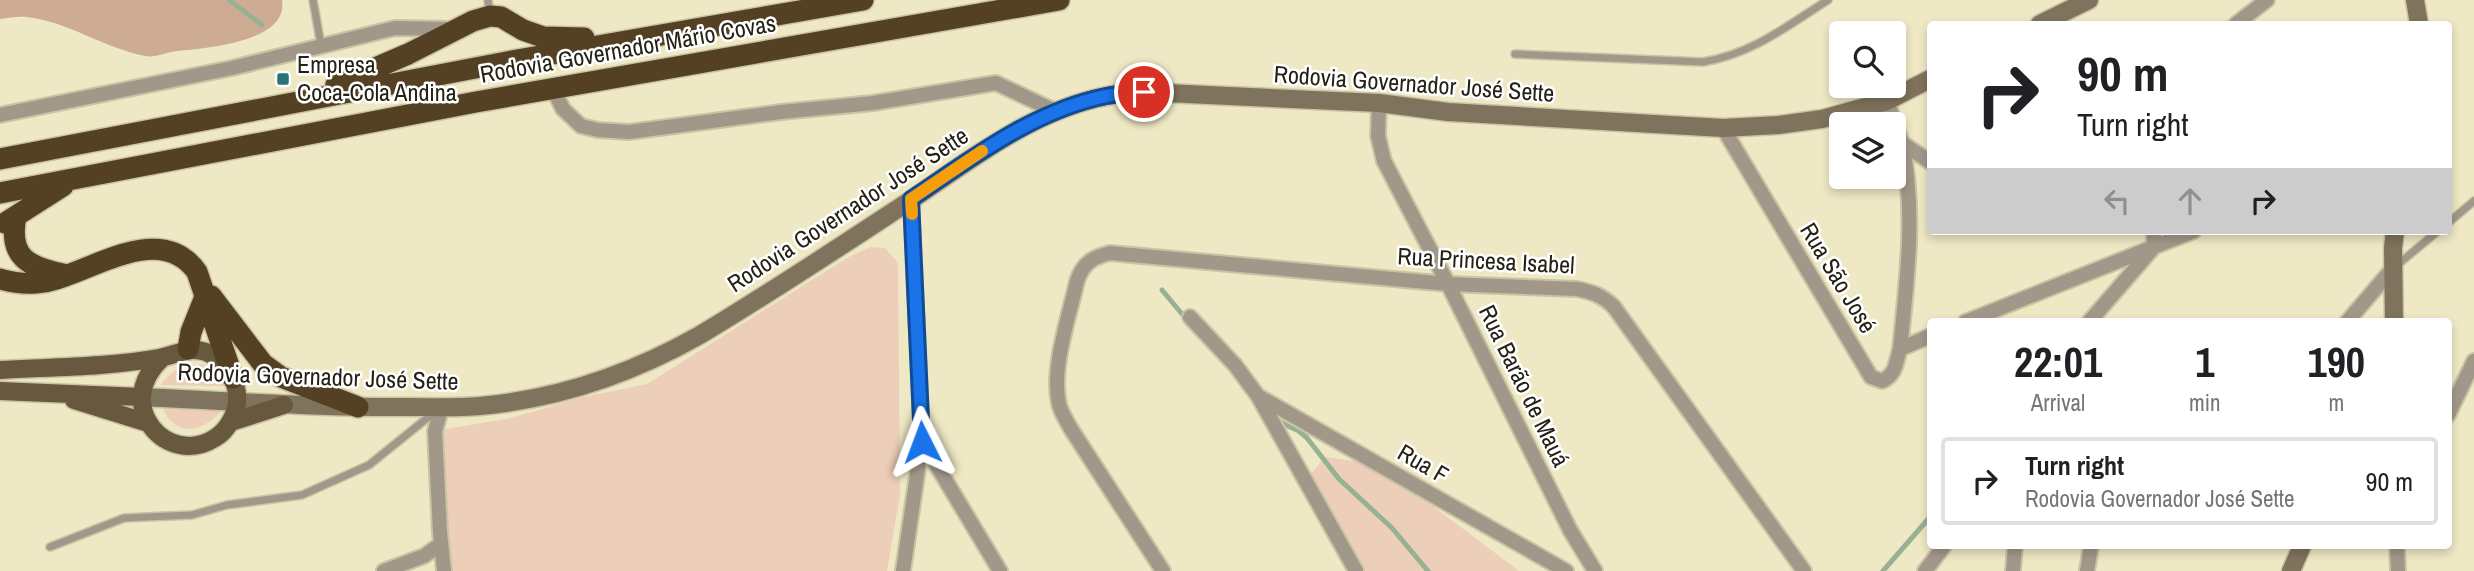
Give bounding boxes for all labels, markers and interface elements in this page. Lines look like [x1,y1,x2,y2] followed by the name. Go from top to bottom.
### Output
[477,6,778,90] street label: Rodovia Governador Mário Covas
[1829,21,1906,189] map controls
[1829,21,1906,98] button: search
[2077,40,2169,106] text: 90 m
[297,48,457,108] place label: Empresa Coca-Cola Andina
[1962,49,2053,140] icon: right
[1273,57,1555,109] street label: Rodovia Governador José Sette
[1114,62,1174,122] pin
[275,71,291,87] marker: Empresa Coca-Cola Andina
[1125,73,1163,111] icon: arrive
[2077,103,2189,146] text: Turn right
[1829,112,1906,189] button: layers
[721,119,974,299] street label: Rodovia Governador José Sette
[2098,182,2136,220] icon: left
[2171,182,2209,220] icon: ahead
[2244,182,2282,220] icon: right
[1793,216,1884,339] street label: Rua São José
[1397,239,1575,281] street label: Rua Princesa Isabel
[1472,299,1578,472] street label: Rua Barão de Mauá
[2014,334,2102,390] text: 22:01
[2195,334,2214,390] text: 1
[2308,334,2365,390] text: 190
[177,355,459,397] street label: Rodovia Governador José Sette
[2031,387,2085,418] text: Arrival
[2189,387,2221,418] text: min
[2328,387,2344,418] text: m
[885,405,959,479] position arrow
[1392,436,1455,490] street label: Rua F
[2025,448,2124,483] text: Turn right
[1966,462,2004,500] icon: right
[2366,464,2413,499] text: 90 m
[2025,483,2294,514] text: Rodovia Governador José Sette

